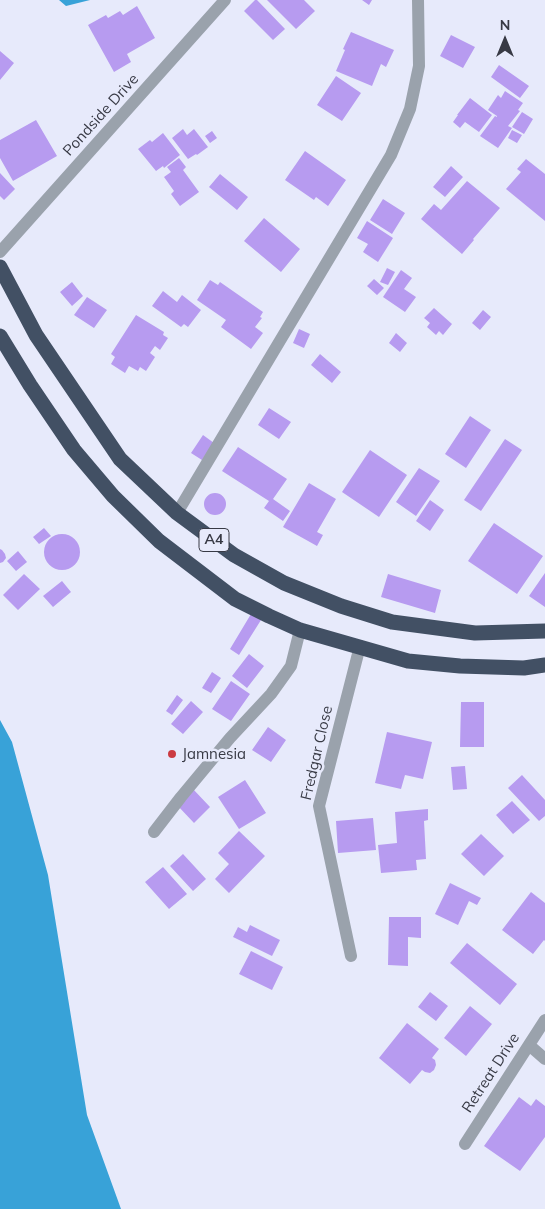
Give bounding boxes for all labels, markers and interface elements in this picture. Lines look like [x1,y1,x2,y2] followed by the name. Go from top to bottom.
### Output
[480,15,530,65] north arrow
[500,16,510,34] text: N
[59,70,143,160] street label: Pondside Drive
[199,528,229,552] road number: A4
[297,704,337,802] street label: Fredgar Close
[182,745,246,763] place label: Jamnesia
[166,748,178,760] marker: Jamnesia
[459,1030,523,1116] street label: Retreat Drive

